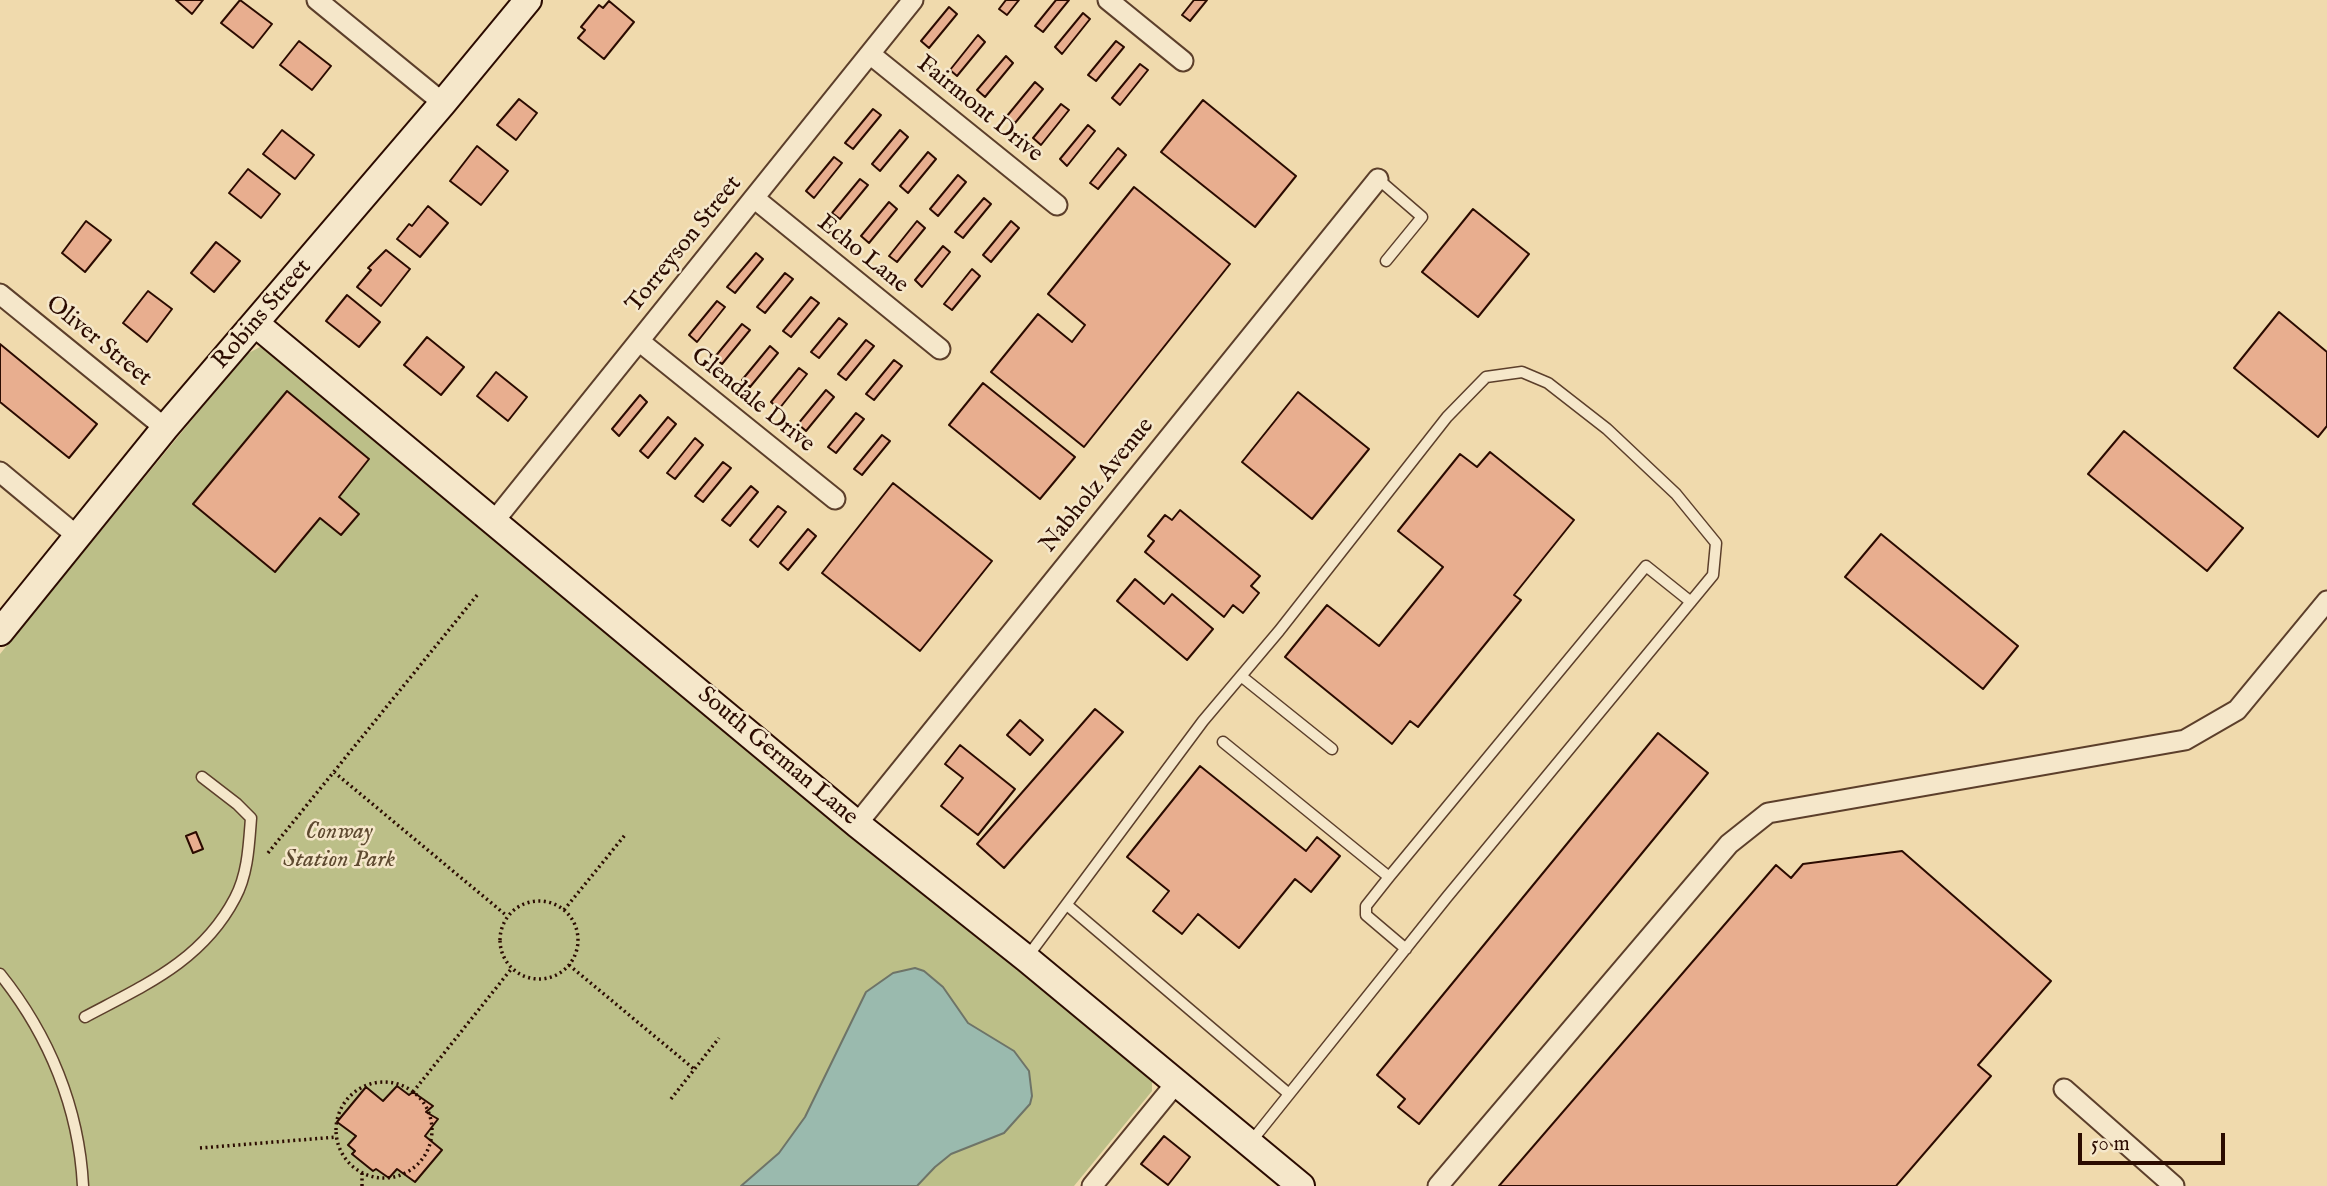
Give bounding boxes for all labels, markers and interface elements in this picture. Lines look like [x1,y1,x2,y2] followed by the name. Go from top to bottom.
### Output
[910,50,1048,170] street label: Fairmont Drive
[621,171,749,319] street label: Torreyson Street
[811,210,913,300] street label: Echo Lane
[207,254,319,376] street label: Robins Street
[39,291,157,393] street label: Oliver Street
[684,342,820,460] street label: Glendale Drive
[1035,413,1161,559] street label: Nabholz Avenue
[691,681,863,833] street label: South German Lane
[283,819,395,875] park label: Conway Station Park
[2082,1120,2229,1164] scale bar
[2091,1131,2130,1158] text: 50 m

